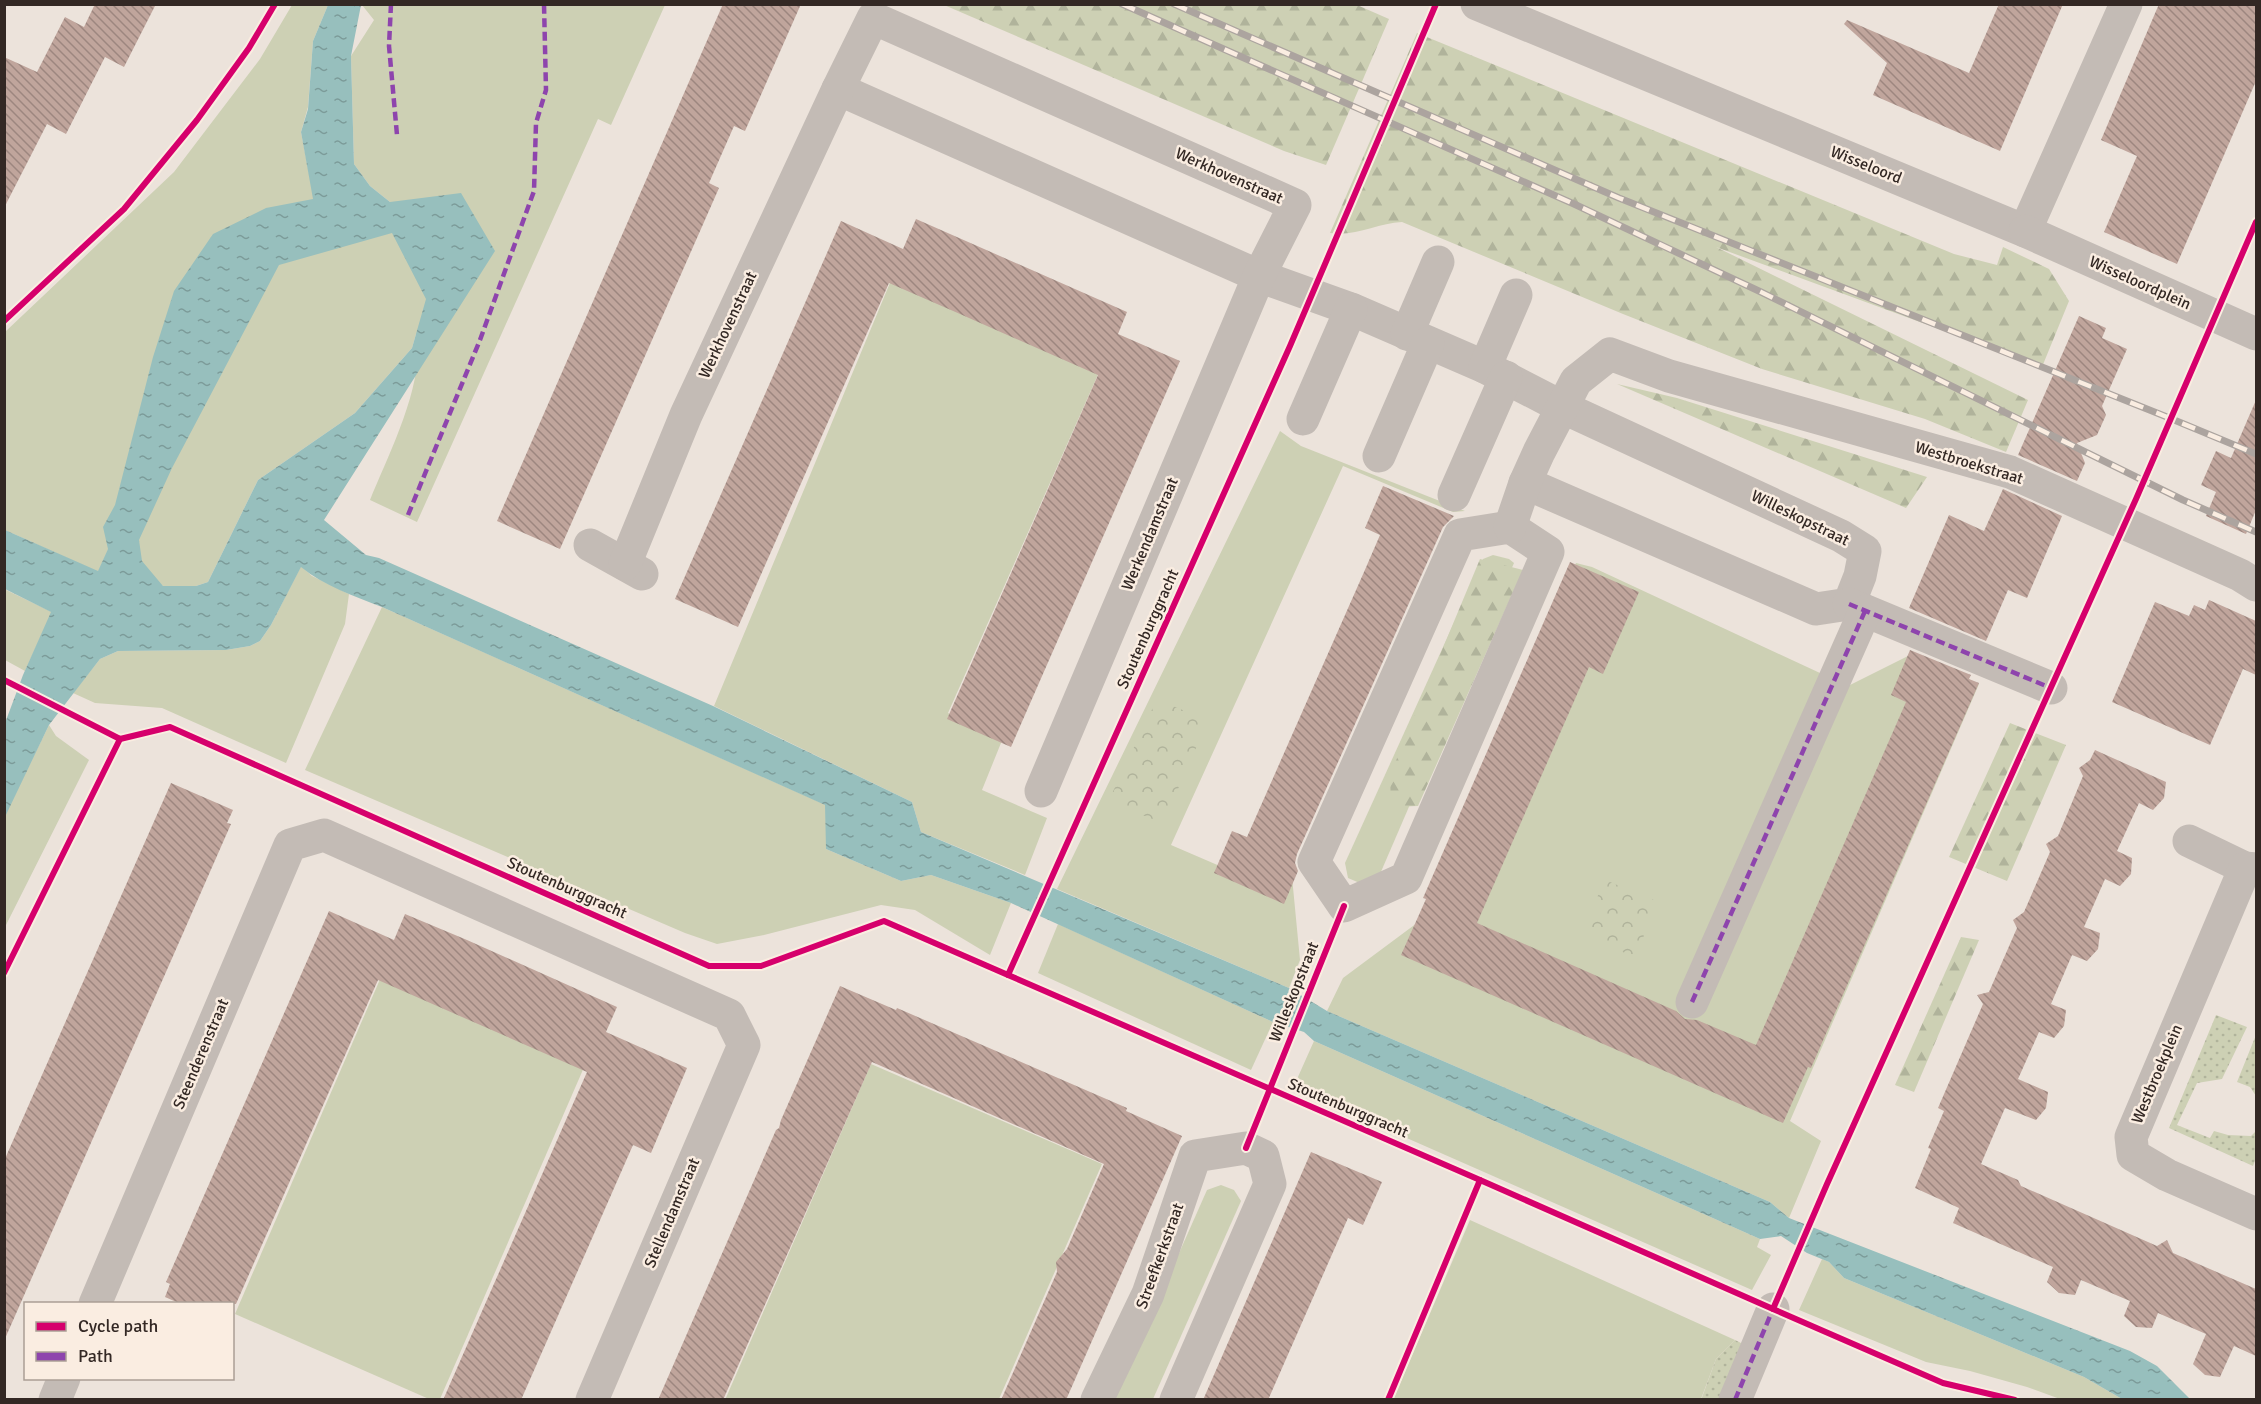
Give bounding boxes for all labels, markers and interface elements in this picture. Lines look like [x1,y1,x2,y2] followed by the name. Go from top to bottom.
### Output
[1827,142,1905,188] street label: Wisseloord
[1172,143,1286,209] street label: Werkhovenstraat
[2086,252,2194,314] street label: Wisseloordplein
[695,268,762,382] street label: Werkhovenstraat
[1913,437,2026,489] street label: Westbroekstraat
[1117,474,1183,593] street label: Werkendamstraat
[1748,486,1853,551] street label: Willeskopstraat
[1113,566,1184,692] street label: Stoutenburggracht
[504,853,630,924] street label: Stoutenburggracht
[1265,938,1323,1045] street label: Willeskopstraat
[169,995,233,1112] street label: Steenderenstraat
[2127,1021,2187,1127] street label: Westbroekplein
[1285,1074,1412,1143] street label: Stoutenburggracht
[640,1155,704,1271] street label: Stellendamstraat
[1132,1200,1189,1312] street label: Streefkerkstraat
[24,1302,234,1380] legend
[78,1315,158,1337] text: Cycle path
[78,1345,113,1367] text: Path

